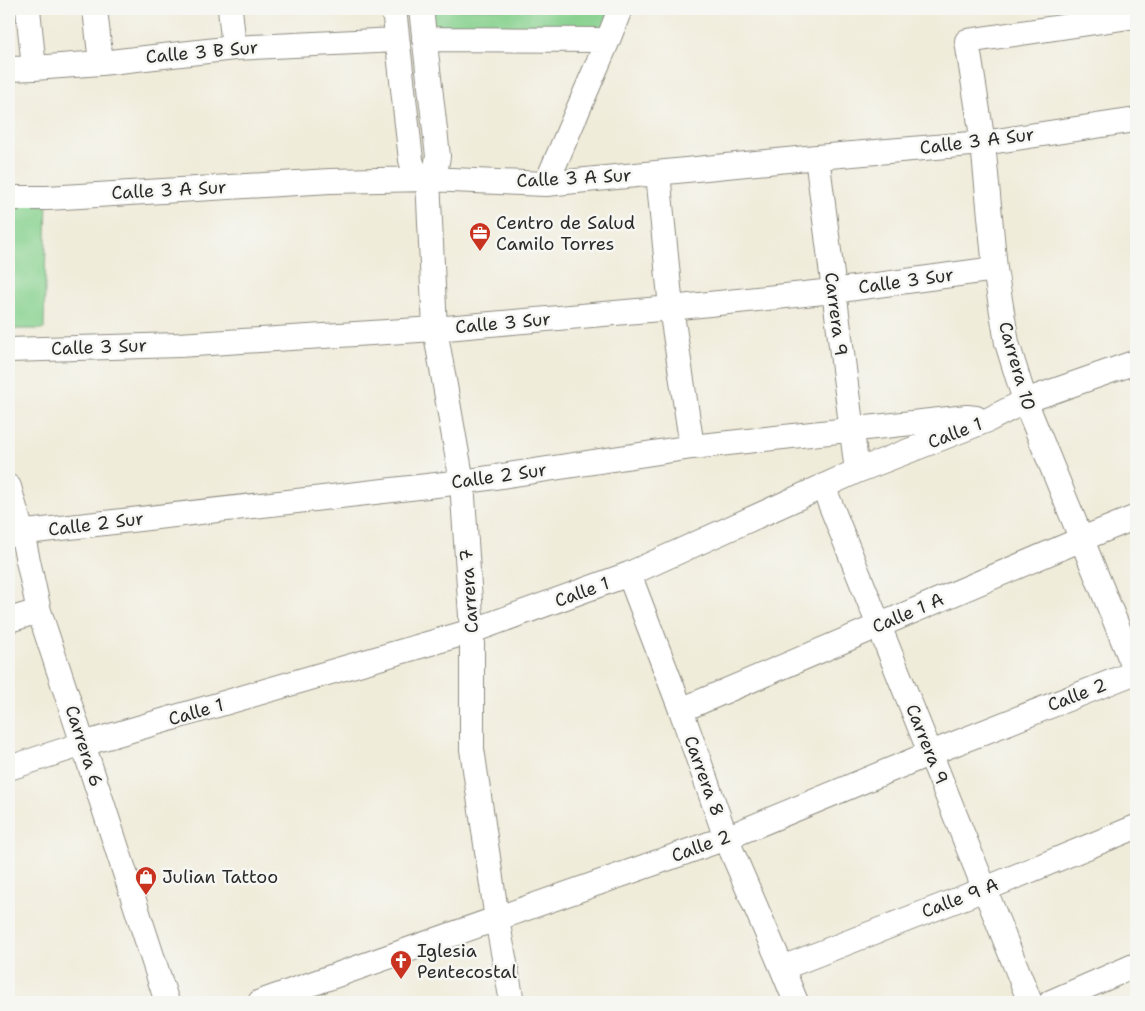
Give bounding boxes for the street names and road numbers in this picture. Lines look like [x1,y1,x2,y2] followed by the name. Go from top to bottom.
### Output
[145,35,259,69] street label: Calle 3 B Sur
[918,122,1036,160] street label: Calle 3 A Sur
[516,163,632,193] street label: Calle 3 A Sur
[111,175,227,205] street label: Calle 3 A Sur
[857,262,955,300] street label: Calle 3 Sur
[819,271,853,357] street label: Carrera 9
[454,307,552,339] street label: Calle 3 Sur
[993,319,1041,413] street label: Carrera 10
[51,333,147,361] street label: Calle 3 Sur
[924,412,986,454] street label: Calle 1
[450,457,548,495] street label: Calle 2 Sur
[47,506,145,542] street label: Calle 2 Sur
[454,548,484,634] street label: Carrera 7
[551,571,613,613] street label: Calle 1
[869,587,947,639] street label: Calle 1 A
[1044,673,1110,717] street label: Calle 2
[166,693,226,731] street label: Calle 1
[900,700,954,788] street label: Carrera 9
[60,702,108,790] street label: Carrera 6
[678,732,730,820] street label: Carrera 8
[668,824,734,868] street label: Calle 2
[918,872,1002,924] street label: Calle 9 A

